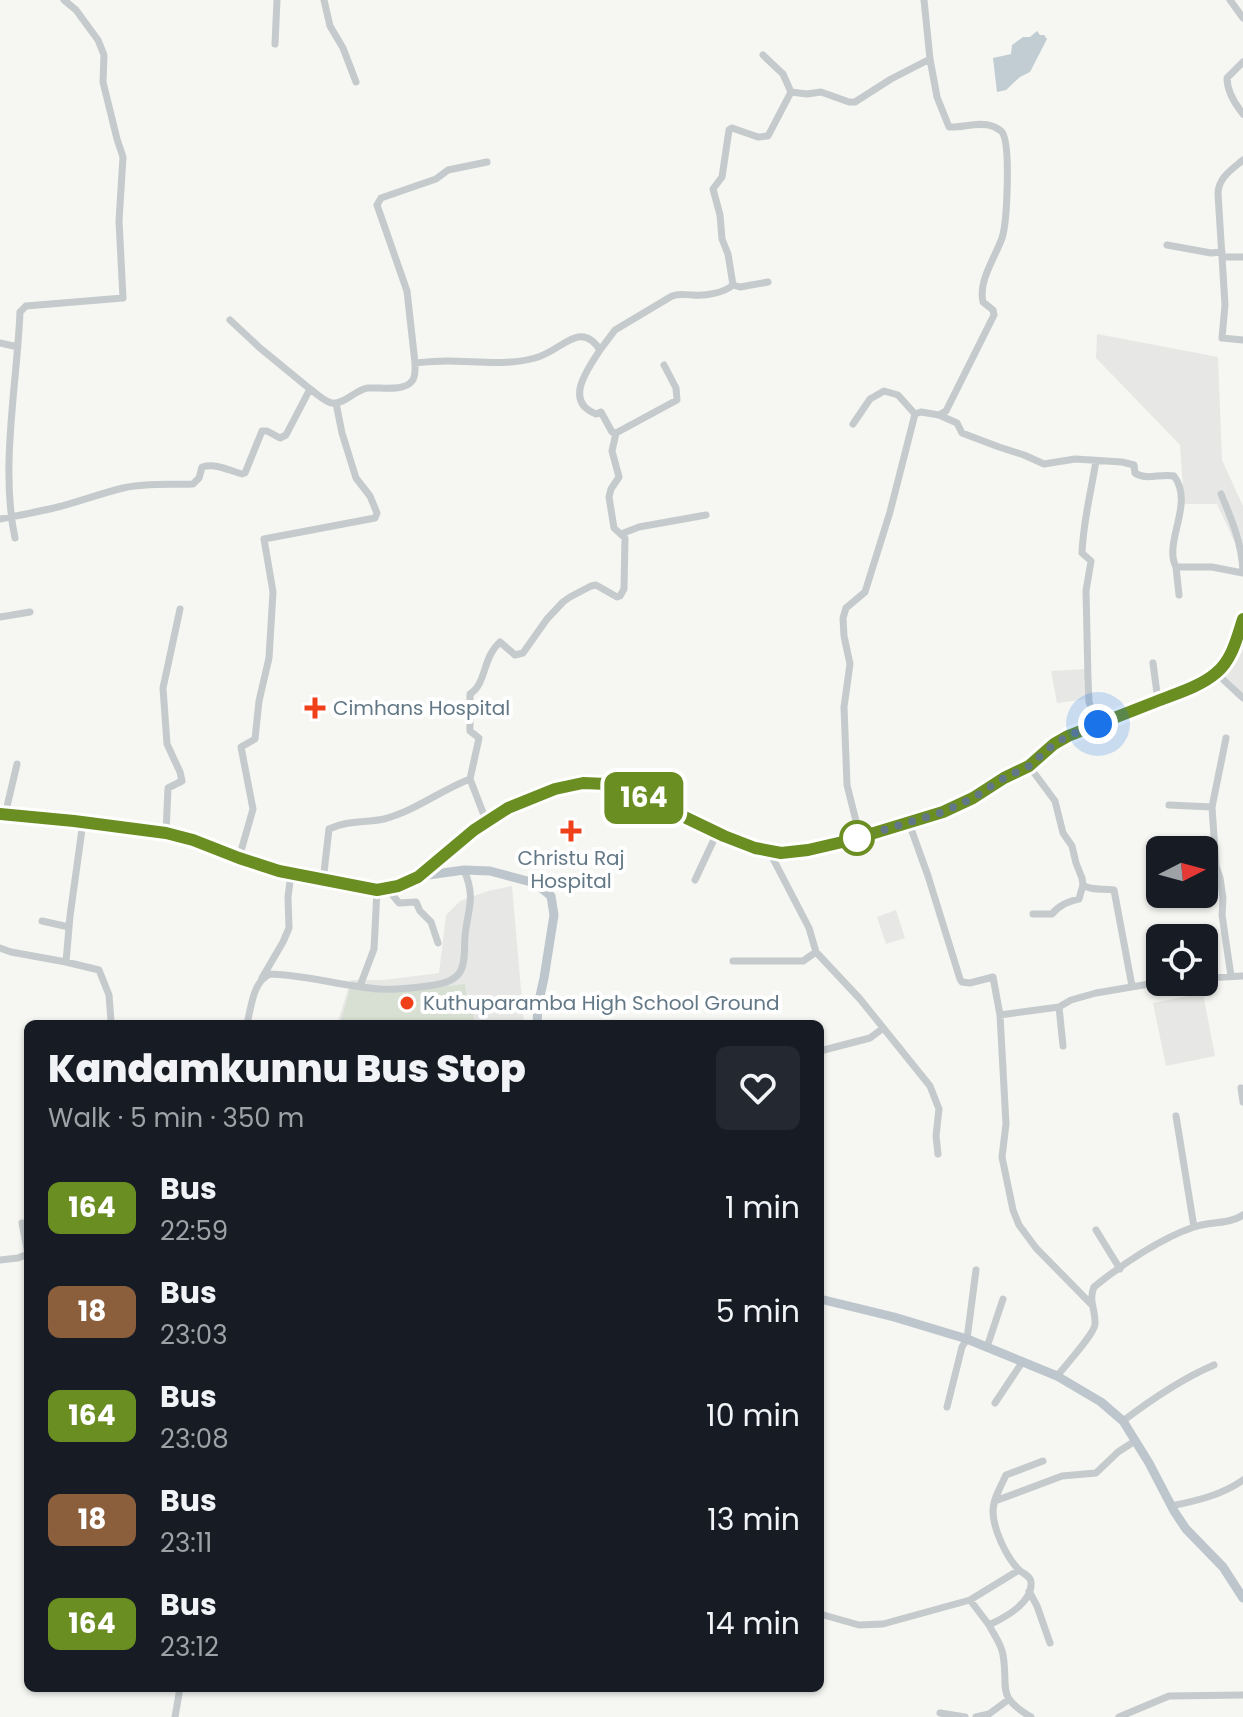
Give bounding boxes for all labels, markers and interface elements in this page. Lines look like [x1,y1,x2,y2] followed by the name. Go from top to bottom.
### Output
[333,694,510,722] place label: Cimhans Hospital
[304,697,326,719] marker: Cimhans Hospital
[1078,704,1118,744] your location
[598,772,690,824] line badge: 164
[620,778,668,817] text: 164
[560,820,582,842] marker: Christu Raj Hospital
[840,821,874,855] unlabelled marker
[1146,836,1218,908] north arrow
[1146,836,1218,996] map controls
[517,844,625,895] place label: Christu Raj Hospital
[1146,924,1218,996] button: locate
[423,989,780,1017] place label: Kuthuparamba High School Ground
[398,994,416,1012] marker: Kuthuparamba High School Ground
[48,1042,526,1095] text: Kandamkunnu Bus Stop
[716,1046,800,1130] button: heart
[48,1100,304,1136] text: Walk · 5 min · 350 m
[160,1167,217,1210] text: Bus
[725,1186,800,1229] text: 1 min
[68,1188,116,1227] text: 164
[160,1213,228,1249] text: 22:59
[160,1271,217,1314] text: Bus
[716,1290,800,1333] text: 5 min
[78,1292,106,1331] text: 18
[160,1317,227,1353] text: 23:03
[160,1375,217,1418] text: Bus
[706,1394,800,1437] text: 10 min
[68,1396,116,1435] text: 164
[160,1421,229,1457] text: 23:08
[160,1479,217,1522] text: Bus
[707,1498,800,1541] text: 13 min
[78,1500,106,1539] text: 18
[160,1525,212,1561] text: 23:11
[160,1583,217,1626] text: Bus
[706,1602,800,1645] text: 14 min
[68,1604,116,1643] text: 164
[160,1629,219,1665] text: 23:12

